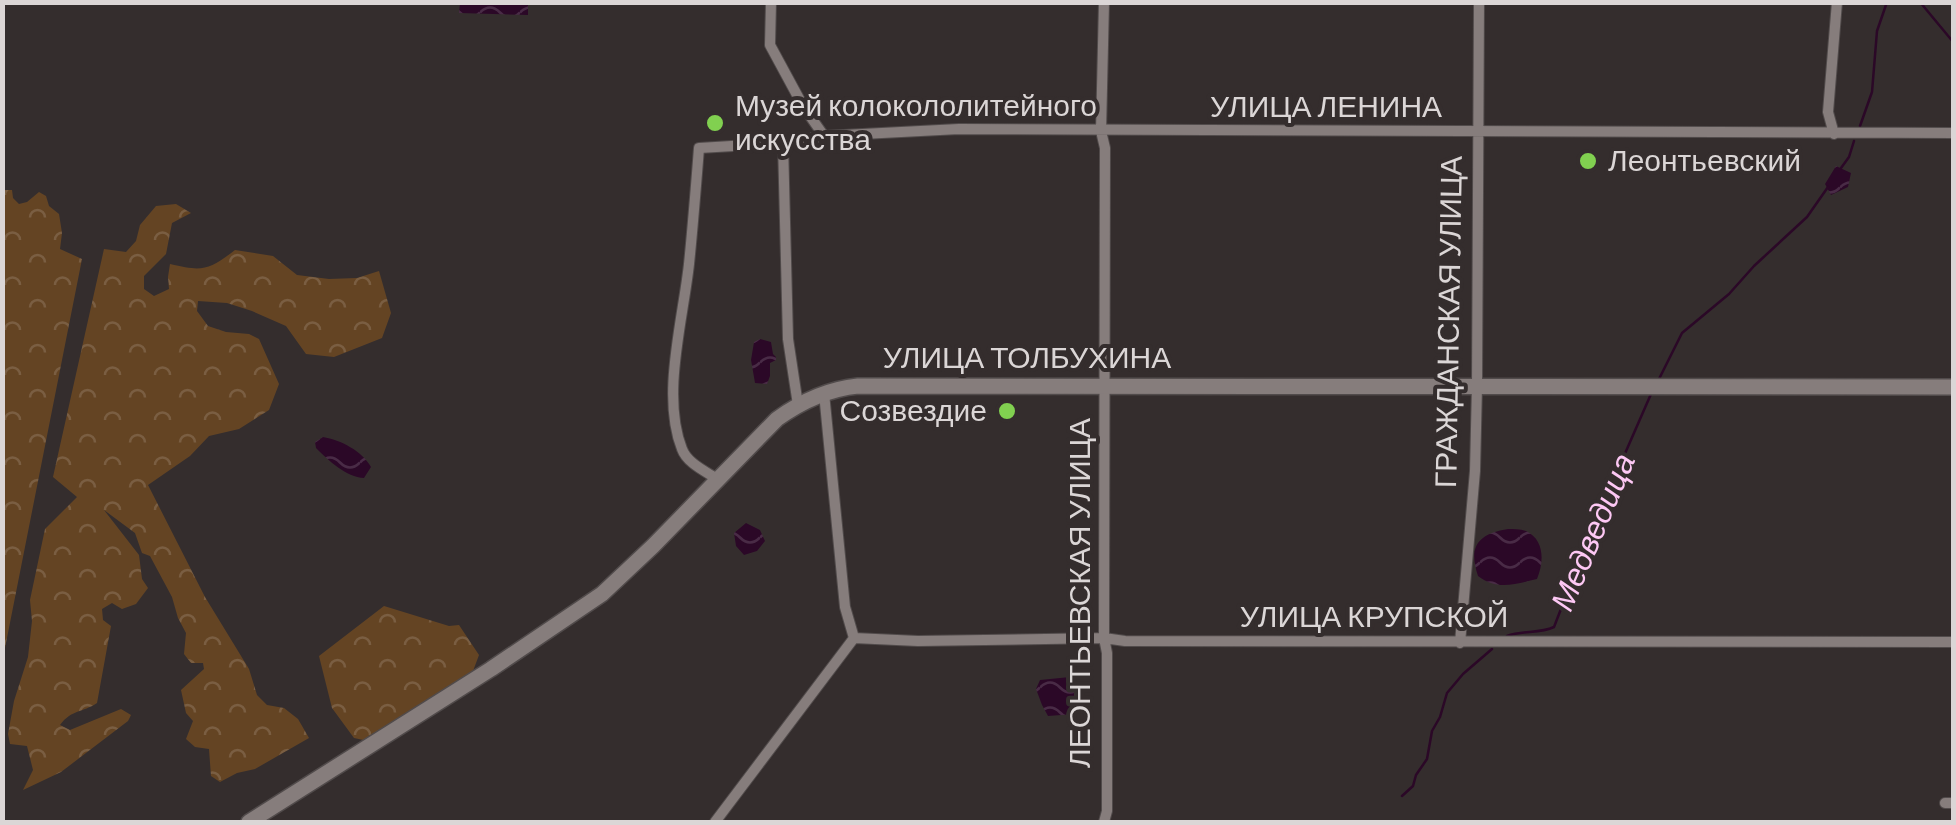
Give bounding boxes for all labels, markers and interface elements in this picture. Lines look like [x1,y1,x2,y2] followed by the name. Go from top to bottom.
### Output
[735,86,1097,156] place label: Музей колокололитейного искусства
[1210,87,1442,123] street label: УЛИЦА ЛЕНИНА
[704,112,726,134] marker: Музей колокололитейного искусства
[1608,141,1801,177] place label: Леонтьевский
[1577,150,1599,172] marker: Леонтьевский
[1426,156,1468,488] street label: ГРАЖДАНСКАЯ УЛИЦА
[883,338,1171,374] street label: УЛИЦА ТОЛБУХИНА
[840,391,987,427] place label: Созвездие
[996,400,1018,422] marker: Созвездие
[1060,418,1096,768] street label: ЛЕОНТЬЕВСКАЯ УЛИЦА
[1541,447,1642,616] water label: Медведица
[1240,597,1508,633] street label: УЛИЦА КРУПСКОЙ

